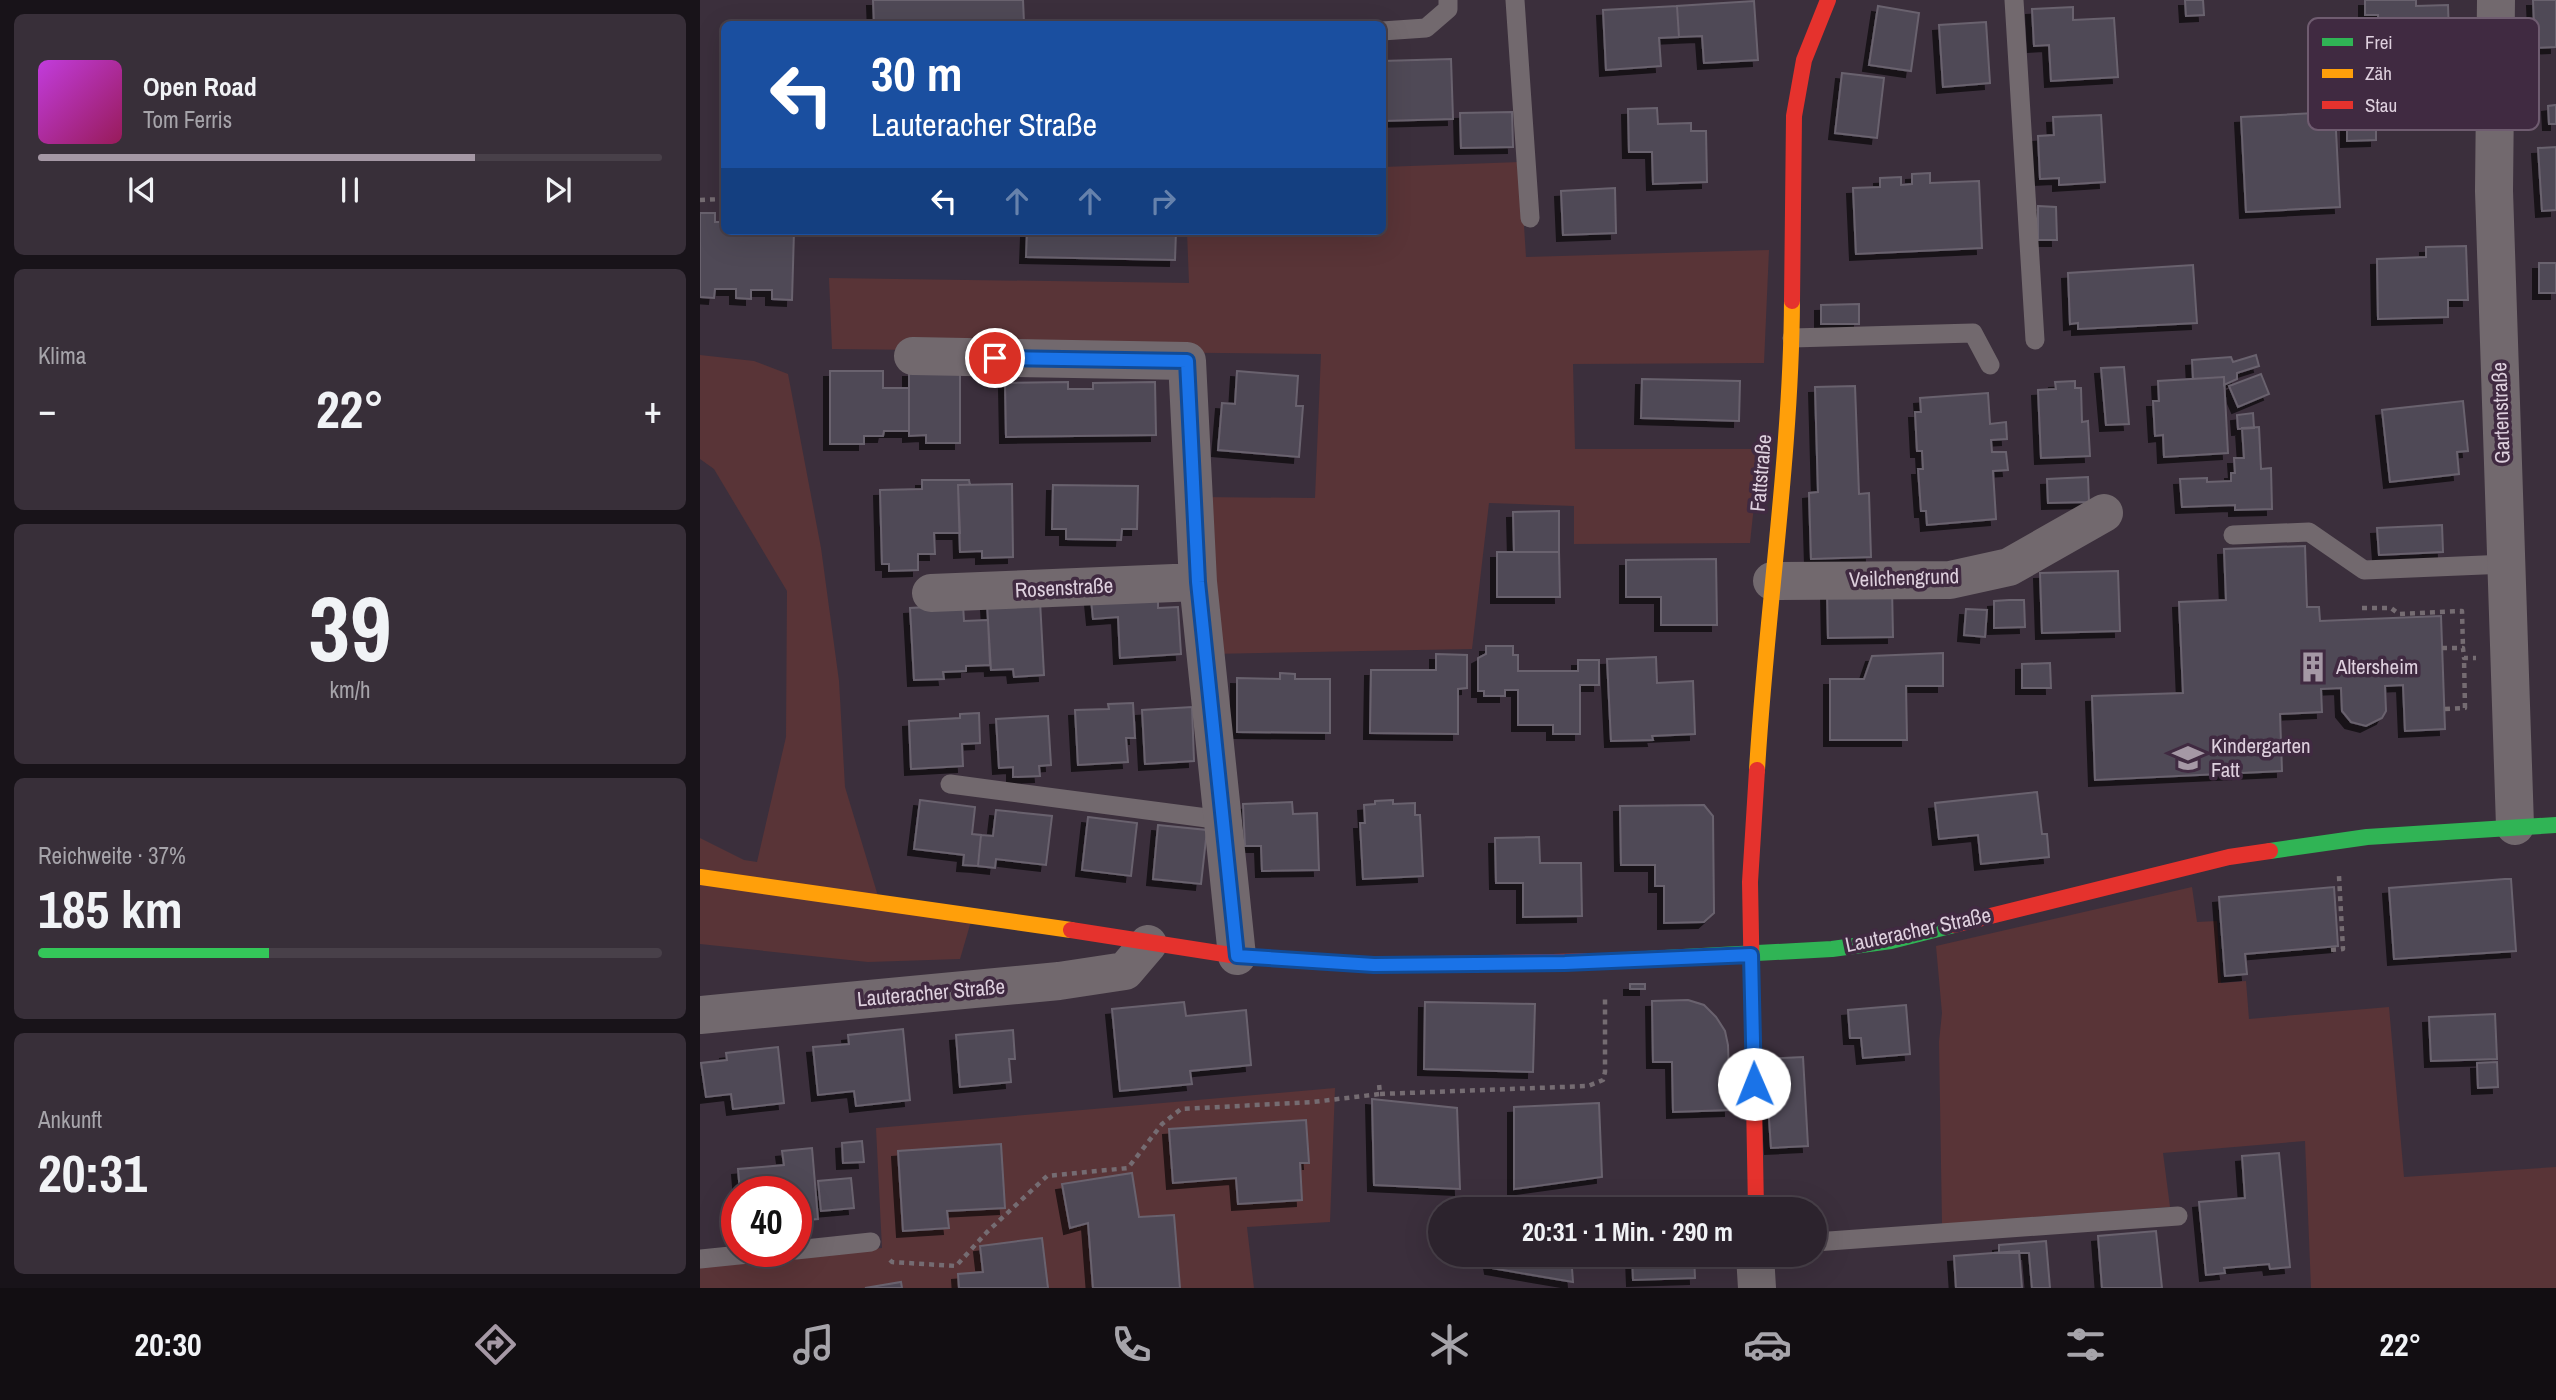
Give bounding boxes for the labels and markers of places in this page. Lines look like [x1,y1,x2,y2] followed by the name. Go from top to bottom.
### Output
[965,328,1025,388] pin
[2296,650,2330,684] building icon: Altersheim
[2335,652,2418,681] place label: Altersheim
[2211,731,2311,784] place label: Kindergarten Fatt
[2171,741,2205,775] school or university icon: Kindergarten Fatt

